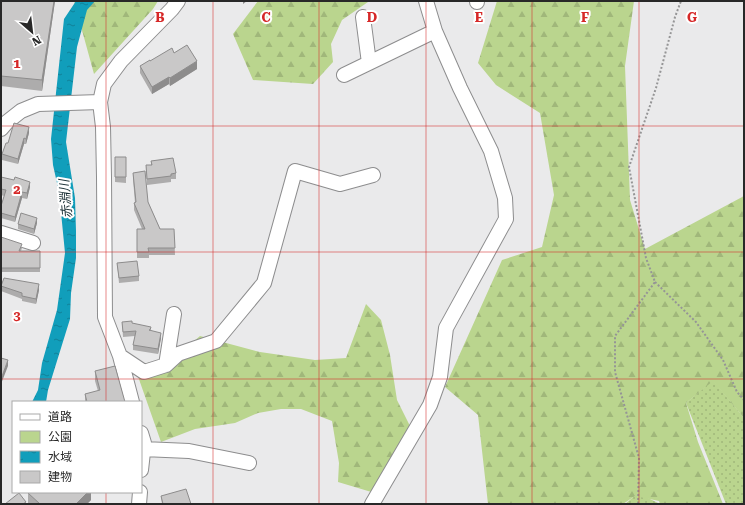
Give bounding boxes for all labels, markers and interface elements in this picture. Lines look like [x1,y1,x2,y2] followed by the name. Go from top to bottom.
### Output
[155,10,165,25] text: B
[261,10,271,25] text: C
[367,10,377,25] text: D
[475,10,483,25] text: E
[581,10,589,25] text: F
[687,10,697,25] text: G
[12,12,52,52] north arrow
[29,33,43,48] text: N
[13,56,21,71] text: 1
[56,177,75,219] water label: 赤淵川
[13,182,21,197] text: 2
[13,308,21,323] text: 3
[12,401,142,493] legend
[48,410,72,424] text: 道路
[48,430,72,444] text: 公園
[48,450,72,464] text: 水域
[48,470,72,484] text: 建物

